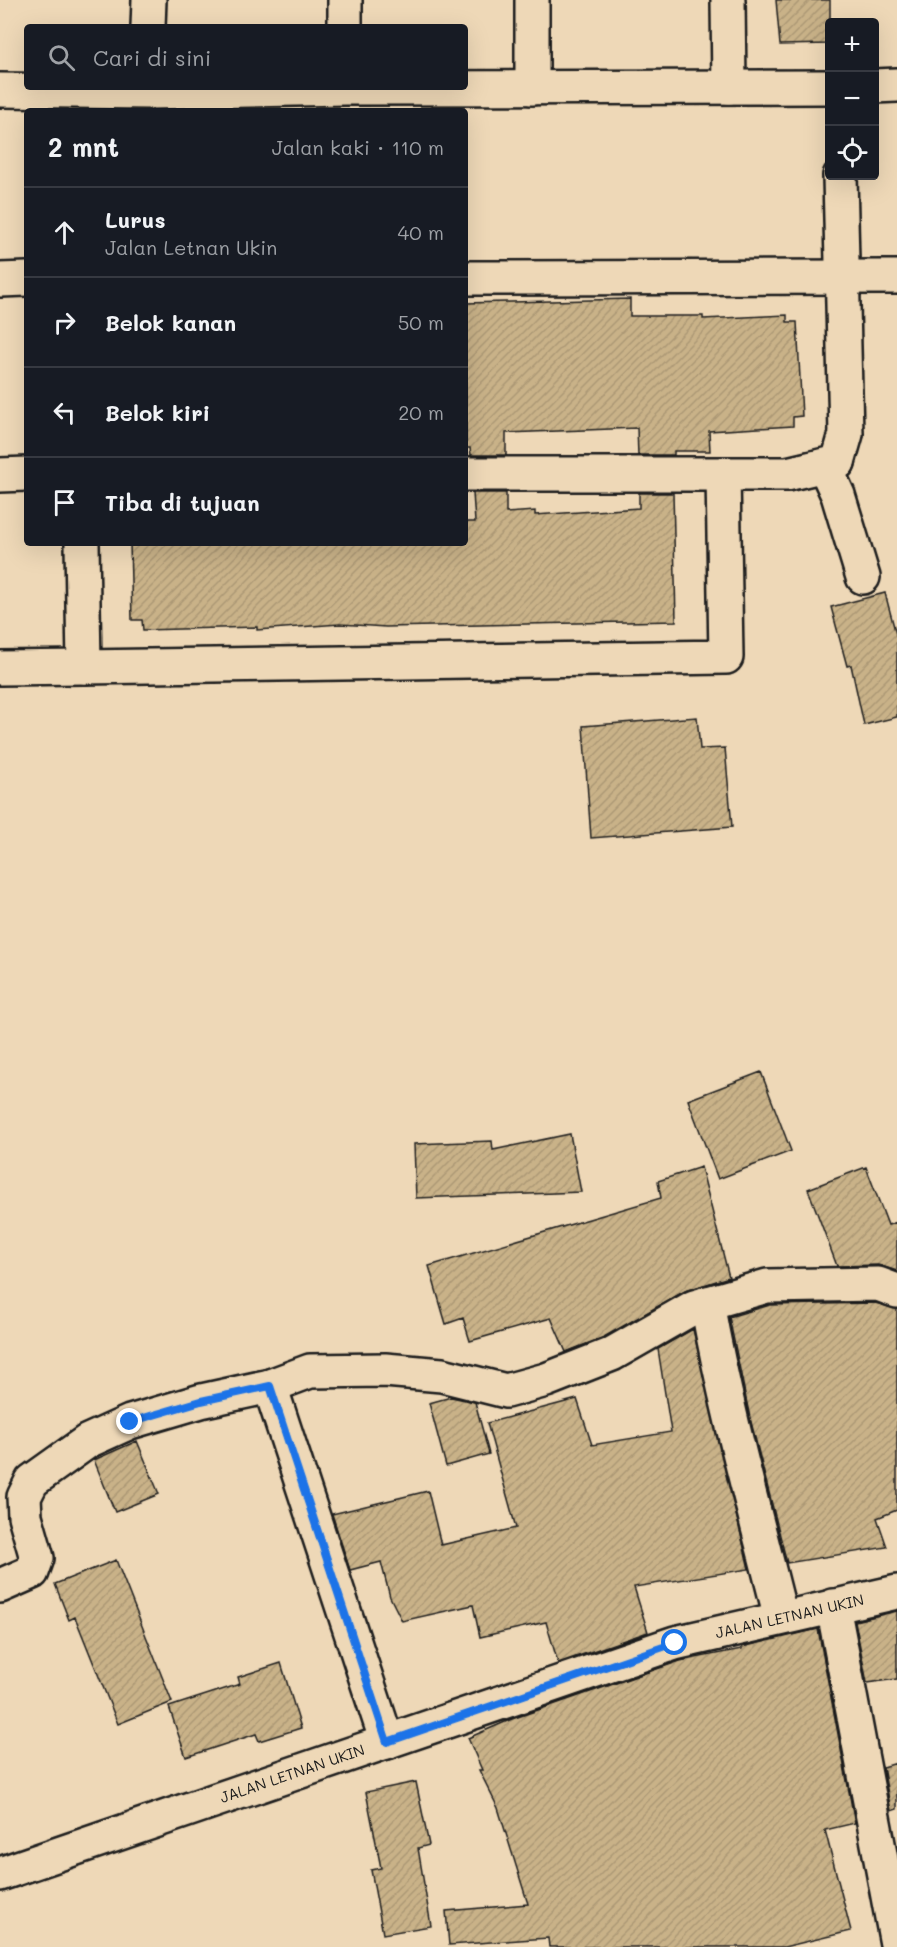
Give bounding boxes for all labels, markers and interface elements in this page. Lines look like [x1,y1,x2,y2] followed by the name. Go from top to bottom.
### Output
[825,18,879,180] map controls
[825,18,879,72] button: +
[24,24,468,90] search box
[45,41,78,74] icon: search
[93,43,211,72] text: Cari di sini
[825,72,879,126] button: −
[825,126,879,180] button: locate
[48,130,119,164] text: 2 mnt
[272,134,444,160] text: Jalan kaki · 110 m
[105,205,166,234] text: Lurus
[48,216,81,249] icon: ahead
[398,219,444,245] text: 40 m
[105,234,277,260] text: Jalan Letnan Ukin
[48,306,81,339] icon: right
[105,308,236,337] text: Belok kanan
[398,309,444,335] text: 50 m
[48,396,81,429] icon: left
[105,398,210,427] text: Belok kiri
[398,399,444,425] text: 20 m
[48,486,81,519] icon: arrive
[105,488,260,517] text: Tiba di tujuan
[116,1408,142,1434] route end
[713,1589,866,1642] street label: JALAN LETNAN UKIN
[661,1629,687,1655] route start
[217,1739,367,1807] street label: JALAN LETNAN UKIN

